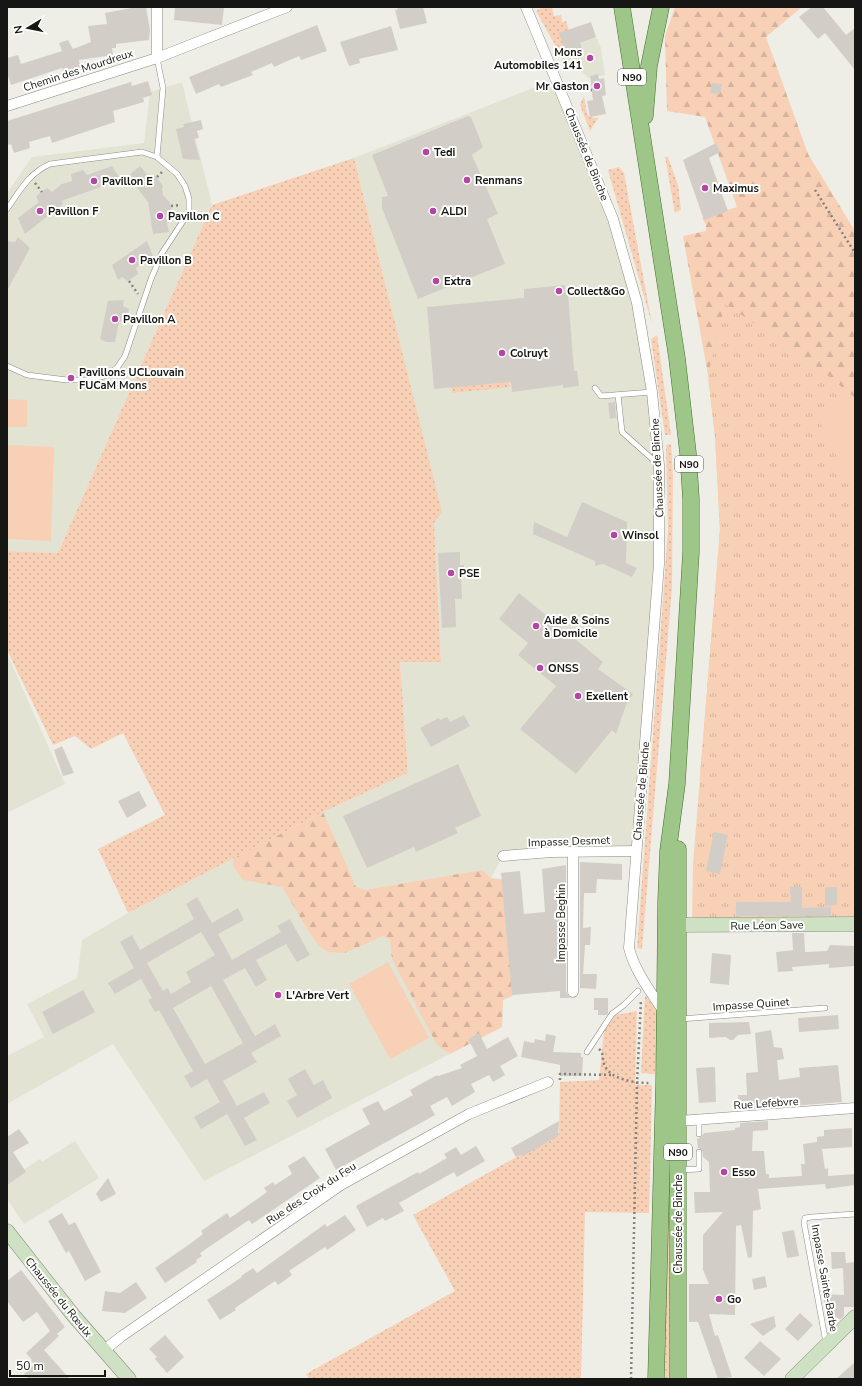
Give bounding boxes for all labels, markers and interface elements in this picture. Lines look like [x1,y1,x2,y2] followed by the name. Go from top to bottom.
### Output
[8,8,48,48] north arrow
[11,24,27,35] text: N
[494,45,582,73] place label: Mons Automobiles 141
[21,46,135,95] street label: Chemin des Mourdreux
[585,53,595,63] marker: Mons Automobiles 141
[618,69,646,85] road number: N90
[536,79,589,94] place label: Mr Gaston
[592,81,602,91] marker: Mr Gaston
[561,105,612,203] street label: Chaussée de Binche
[434,145,456,160] place label: Tedi
[421,147,431,157] marker: Tedi
[475,173,522,188] place label: Renmans
[102,174,153,189] place label: Pavillon E
[462,175,472,185] marker: Renmans
[89,176,99,186] marker: Pavillon E
[713,181,759,196] place label: Maximus
[700,183,710,193] marker: Maximus
[48,204,98,219] place label: Pavillon F
[441,204,467,219] place label: ALDI
[35,206,45,216] marker: Pavillon F
[428,206,438,216] marker: ALDI
[168,209,220,224] place label: Pavillon C
[155,211,165,221] marker: Pavillon C
[140,253,192,268] place label: Pavillon B
[127,255,137,265] marker: Pavillon B
[444,274,471,289] place label: Extra
[431,276,441,286] marker: Extra
[567,284,625,299] place label: Collect&Go
[554,286,564,296] marker: Collect&Go
[123,312,176,327] place label: Pavillon A
[110,314,120,324] marker: Pavillon A
[510,346,549,361] place label: Colruyt
[497,348,507,358] marker: Colruyt
[79,365,184,393] place label: Pavillons UCLouvain FUCaM Mons
[66,373,76,383] marker: Pavillons UCLouvain FUCaM Mons
[647,418,668,518] street label: Chaussée de Binche
[675,456,703,472] road number: N90
[622,528,659,543] place label: Winsol
[609,530,619,540] marker: Winsol
[459,566,480,581] place label: PSE
[446,568,456,578] marker: PSE
[544,613,609,641] place label: Aide & Soins à Domicile
[531,621,541,631] marker: Aide & Soins à Domicile
[548,661,579,676] place label: ONSS
[535,663,545,673] marker: ONSS
[586,689,629,704] place label: Exellent
[573,691,583,701] marker: Exellent
[630,741,653,841] street label: Chaussée de Binche
[528,833,610,850] street label: Impasse Desmet
[554,884,569,962] street label: Impasse Beghin
[730,917,804,934] street label: Rue Léon Save
[286,988,350,1003] place label: L'Arbre Vert
[273,990,283,1000] marker: L'Arbre Vert
[712,994,790,1015] street label: Impasse Quinet
[733,1094,799,1113] street label: Rue Lefebvre
[664,1144,692,1160] road number: N90
[263,1159,359,1228] street label: Rue des Croix du Feu
[732,1165,756,1180] place label: Esso
[719,1167,729,1177] marker: Esso
[671,1174,686,1274] street label: Chaussée de Binche
[808,1223,841,1333] street label: Impasse Sainte-Barbe
[22,1254,96,1341] street label: Chaussée du Rœulx
[727,1292,741,1307] place label: Go
[714,1294,724,1304] marker: Go
[10,1352,105,1378] scale bar
[16,1358,44,1374] text: 50 m

